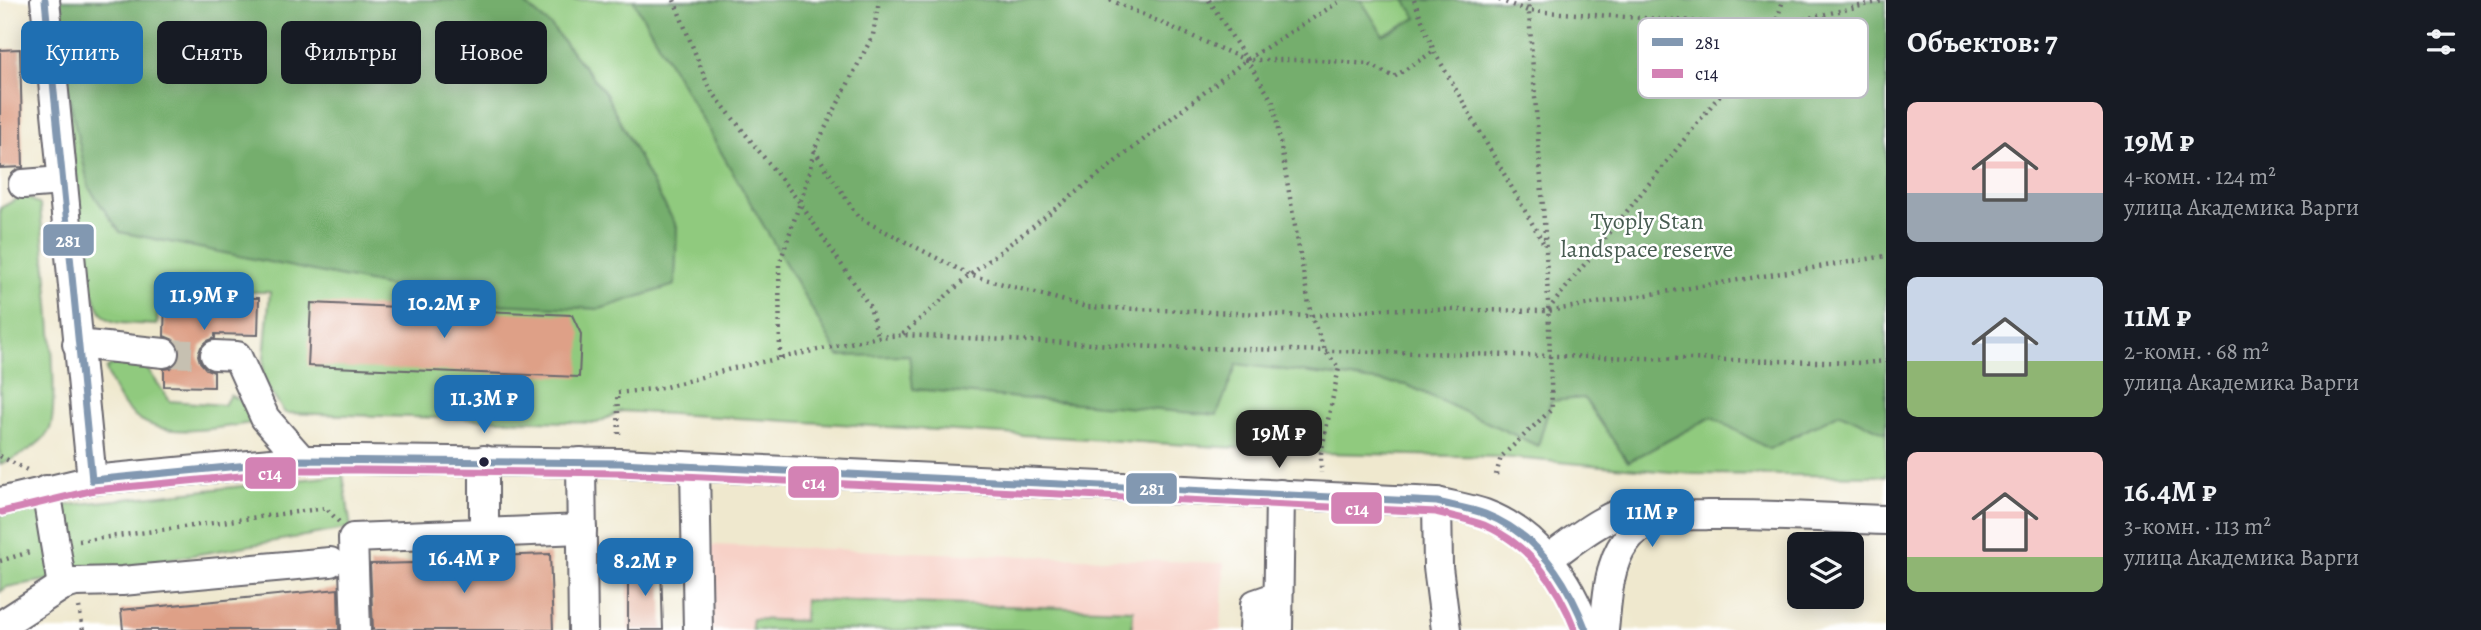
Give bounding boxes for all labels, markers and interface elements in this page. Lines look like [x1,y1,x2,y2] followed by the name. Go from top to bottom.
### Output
[1638,18,1868,98] legend
[21,21,143,84] chip: Купить
[157,21,267,84] chip: Снять
[281,21,421,84] chip: Фильтры
[435,21,547,84] chip: Новое
[1907,22,2057,62] text: Объектов: 7
[2422,23,2460,61] icon: filters
[1695,30,1720,56] text: 281
[1695,61,1719,87] text: с14
[2124,121,2194,161] text: 19M ₽
[1963,130,2047,214] icon: home
[2124,161,2276,192] text: 4-комн. · 124 m²
[2124,192,2359,223] text: улица Академика Варги
[1561,205,1733,265] park label: Tyoply Stan landspace reserve
[42,223,95,257] line badge: 281
[55,228,81,254] text: 281
[139,272,269,332] pin: 11.9M ₽
[170,279,238,310] text: 11.9M ₽
[379,280,509,340] pin: 10.2M ₽
[408,287,480,318] text: 10.2M ₽
[2124,296,2191,336] text: 11M ₽
[1963,305,2047,389] icon: home
[2124,336,2269,367] text: 2-комн. · 68 m²
[2124,367,2359,398] text: улица Академика Варги
[419,376,549,435] pin: 11.3M ₽
[450,382,518,413] text: 11.3M ₽
[1230,410,1328,470] pin: 19M ₽
[1252,417,1306,448] text: 19M ₽
[477,455,491,469] unlabelled marker
[244,456,297,490] line badge: с14
[258,461,282,487] text: с14
[787,465,840,499] line badge: с14
[802,470,826,496] text: с14
[2124,471,2217,511] text: 16.4M ₽
[1125,472,1178,505] line badge: 281
[1139,476,1165,502] text: 281
[1963,480,2047,564] icon: home
[1603,490,1701,549] pin: 11M ₽
[1330,491,1383,525] line badge: с14
[1345,496,1369,522] text: с14
[1626,496,1678,527] text: 11M ₽
[2124,511,2271,542] text: 3-комн. · 113 m²
[1787,532,1864,609] map controls
[1787,532,1864,609] button: layers
[399,536,529,595] pin: 16.4M ₽
[588,538,702,598] pin: 8.2M ₽
[428,542,500,573] text: 16.4M ₽
[2124,542,2359,573] text: улица Академика Варги
[613,545,677,576] text: 8.2M ₽

